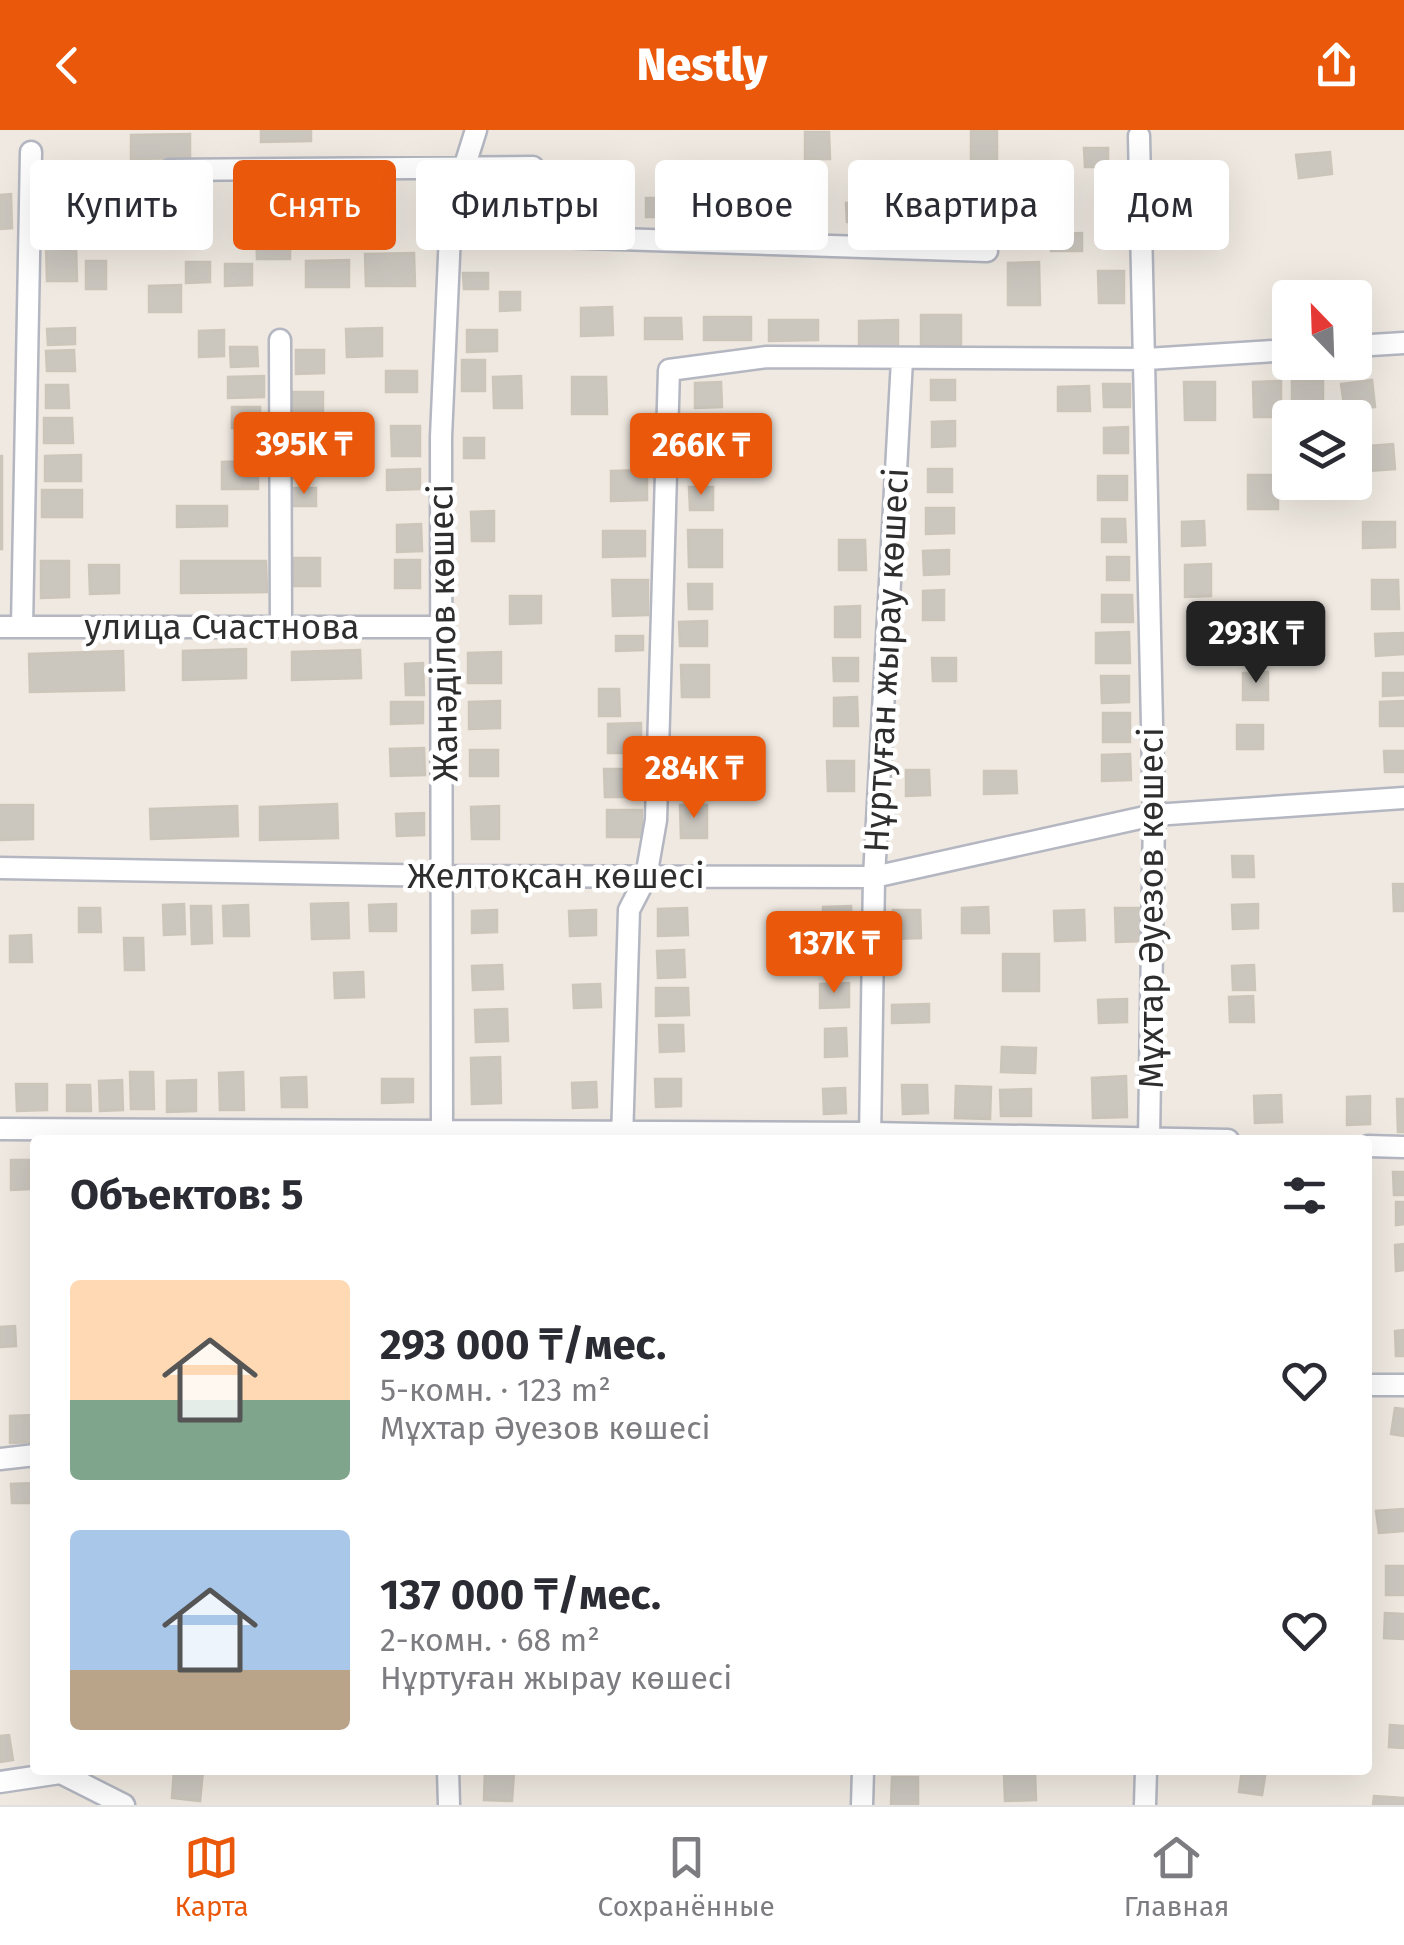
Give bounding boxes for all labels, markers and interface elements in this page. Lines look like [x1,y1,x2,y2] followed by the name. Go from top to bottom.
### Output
[40,38,95,93] icon: back
[637,38,767,92] text: Nestly
[1309,38,1364,93] icon: share
[30,160,213,250] chip: Купить
[233,160,396,250] chip: Снять
[416,160,635,250] chip: Фильтры
[655,160,828,250] chip: Новое
[848,160,1074,250] chip: Квартира
[1094,160,1229,250] chip: Дом
[1272,280,1372,380] north arrow
[1272,280,1372,500] map controls
[1272,400,1372,500] button: layers
[223,412,385,497] pin: 395K ₸
[620,413,782,498] pin: 266K ₸
[256,425,352,463] text: 395K ₸
[652,426,750,464] text: 266K ₸
[855,467,917,853] street label: Нұртуған жырау көшесі
[419,484,467,782] street label: Жанәділов көшесі
[1175,601,1337,686] pin: 293K ₸
[84,606,360,648] street label: улица Счастнова
[1208,614,1304,652] text: 293K ₸
[1130,727,1172,1089] street label: Мұхтар Әуезов көшесі
[613,736,775,821] pin: 284K ₸
[645,749,743,787] text: 284K ₸
[407,855,705,897] street label: Желтоқсан көшесі
[753,911,915,996] pin: 137K ₸
[788,924,880,962] text: 137K ₸
[1277,1168,1332,1223] icon: filters
[70,1170,303,1220] text: Объектов: 5
[150,1320,270,1440] icon: home
[380,1320,666,1370] text: 293 000 ₸/мес.
[1277,1353,1332,1408] icon: heart
[380,1371,611,1409] text: 5-комн. · 123 m²
[380,1409,711,1447] text: Мұхтар Әуезов көшесі
[150,1570,270,1690] icon: home
[380,1570,661,1620] text: 137 000 ₸/мес.
[1277,1603,1332,1658] icon: heart
[380,1621,600,1659] text: 2-комн. · 68 m²
[380,1659,732,1697] text: Нұртуған жырау көшесі
[174,1830,249,1923] tab: Карта
[598,1830,775,1923] tab: Сохранённые
[1124,1830,1230,1923] tab: Главная

